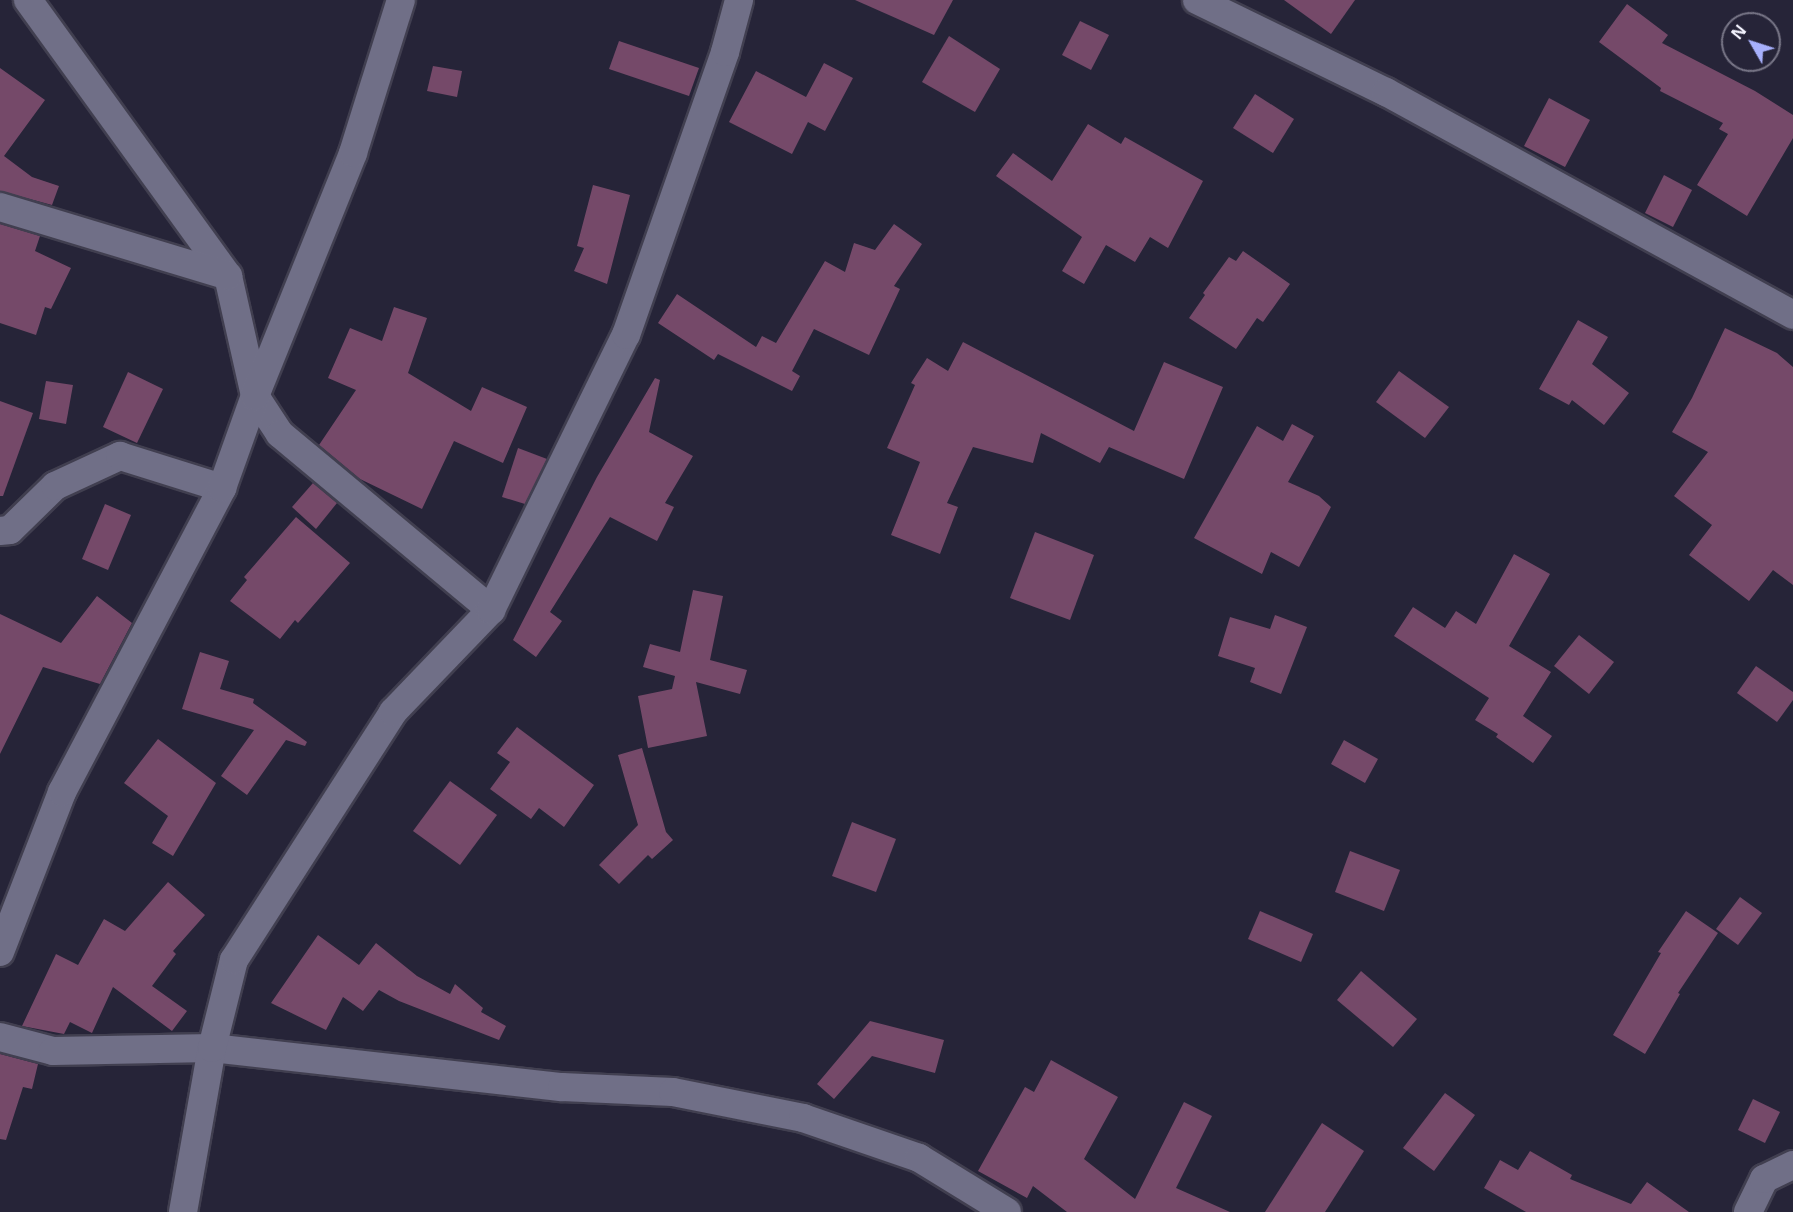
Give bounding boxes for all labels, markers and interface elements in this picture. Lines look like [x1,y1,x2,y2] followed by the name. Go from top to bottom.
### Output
[1721,12,1781,72] north arrow
[1726,20,1751,44] text: N

